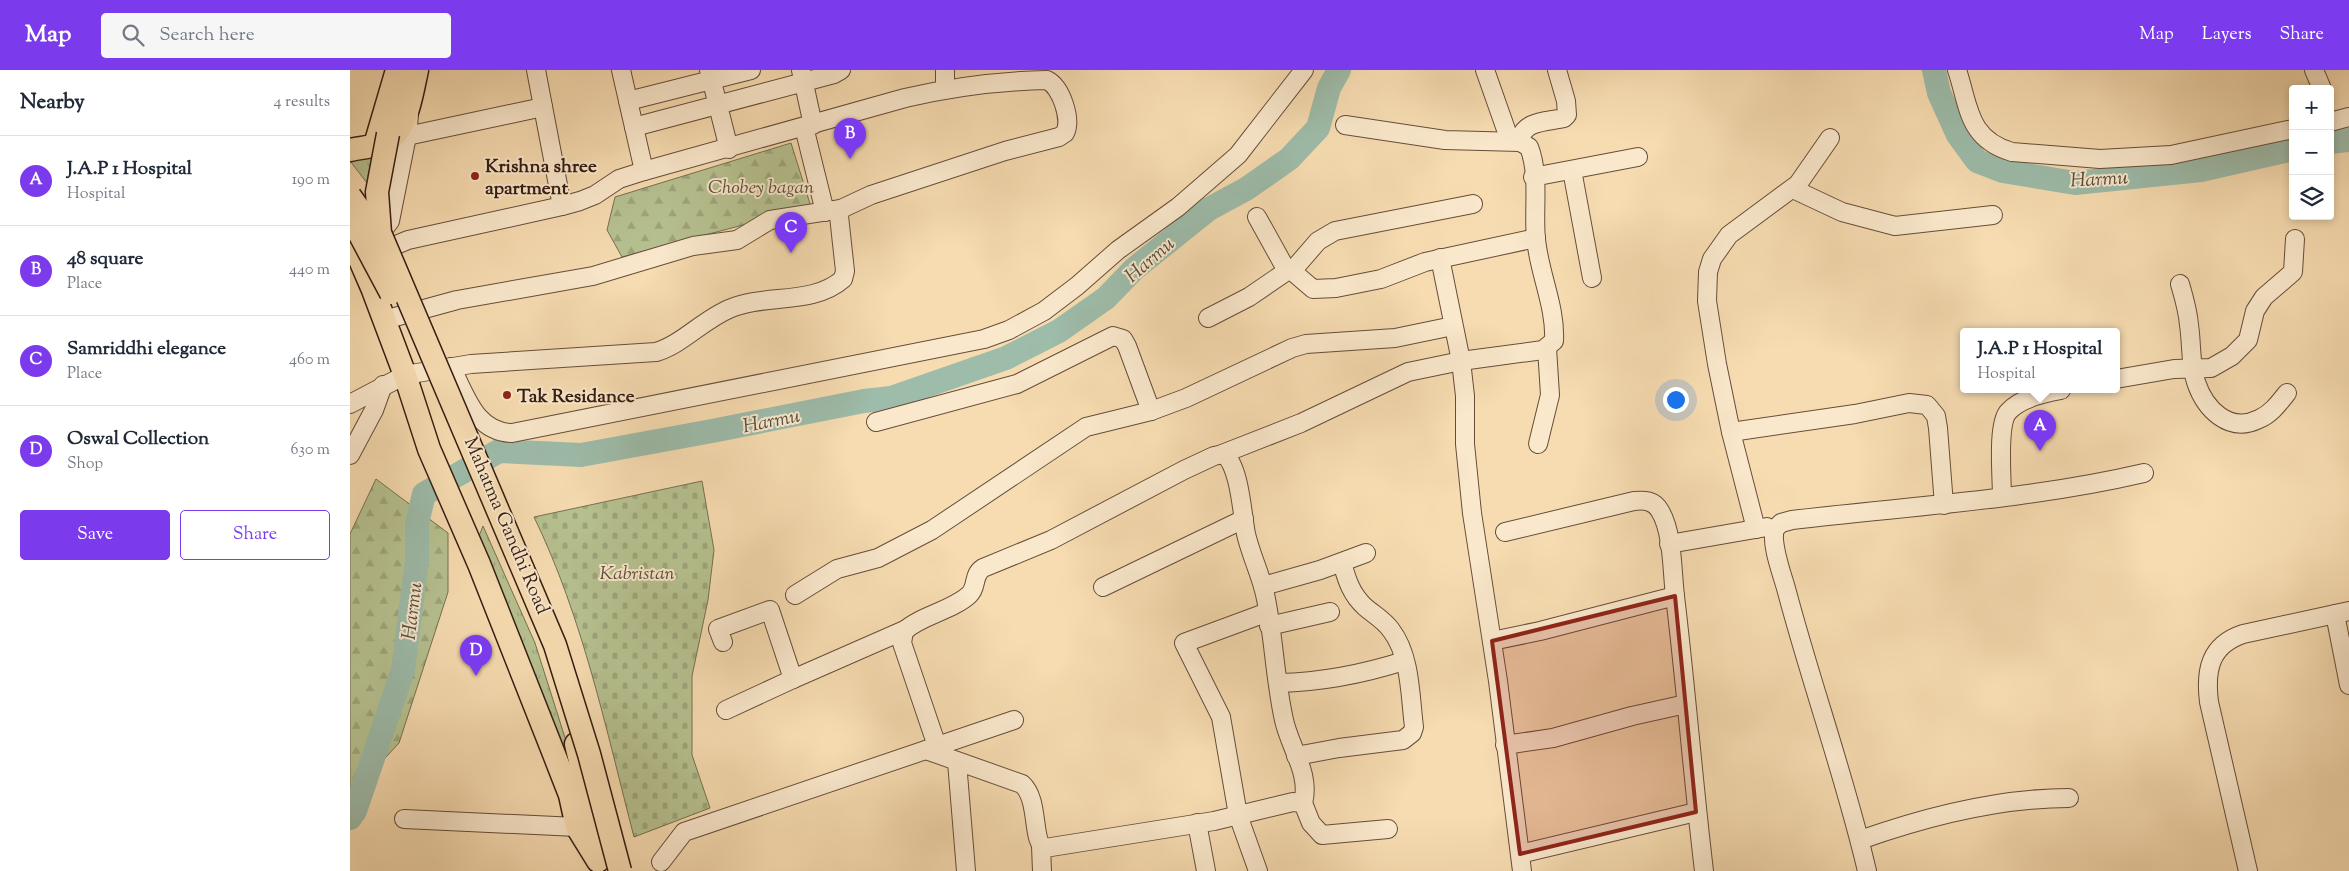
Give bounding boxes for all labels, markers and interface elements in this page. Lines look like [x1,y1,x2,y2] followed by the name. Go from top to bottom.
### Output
[101,13,451,58] search box
[25,18,71,52] text: Map
[119,21,147,49] icon: search
[159,22,255,49] text: Search here
[2139,22,2174,48] text: Map
[2202,22,2252,48] text: Layers
[2280,22,2324,48] text: Share
[2289,85,2334,220] map controls
[2289,85,2334,130] button: +
[20,88,85,118] text: Nearby
[274,91,330,114] text: 4 results
[834,118,866,159] pin: B
[2289,130,2334,175] button: −
[485,154,597,203] place label: Krishna shree apartment
[67,156,192,183] text: J.A.P 1 Hospital
[2070,164,2129,196] water label: Harmu
[30,169,43,192] text: A
[292,169,330,192] text: 190 m
[469,170,481,182] marker: Krishna shree apartment
[708,175,814,202] park label: Chobey bagan
[2289,175,2334,220] button: layers
[67,183,125,206] text: Hospital
[775,212,807,253] pin: C
[1119,231,1182,291] water label: Harmu
[67,246,143,273] text: 48 square
[31,259,41,282] text: B
[289,259,330,282] text: 440 m
[67,273,102,296] text: Place
[1960,328,2120,393] popup
[67,336,226,363] text: Samriddhi elegance
[1977,336,2103,363] text: J.A.P 1 Hospital
[30,349,42,372] text: C
[289,349,330,372] text: 460 m
[67,363,102,386] text: Place
[1977,363,2036,386] text: Hospital
[517,384,635,411] place label: Tak Residance
[1663,387,1689,413] your location
[501,389,513,401] marker: Tak Residance
[740,403,803,442] water label: Harmu
[2024,410,2056,451] pin: A
[67,426,209,453] text: Oswal Collection
[456,433,555,619] street label: Mahatma Gandhi Road
[30,439,42,462] text: D
[291,439,330,462] text: 630 m
[67,453,103,476] text: Shop
[20,510,170,560] button: Save
[180,510,330,560] button: Share
[599,561,675,588] park label: Kabristan
[396,580,431,642] water label: Harmu
[460,635,492,676] pin: D

